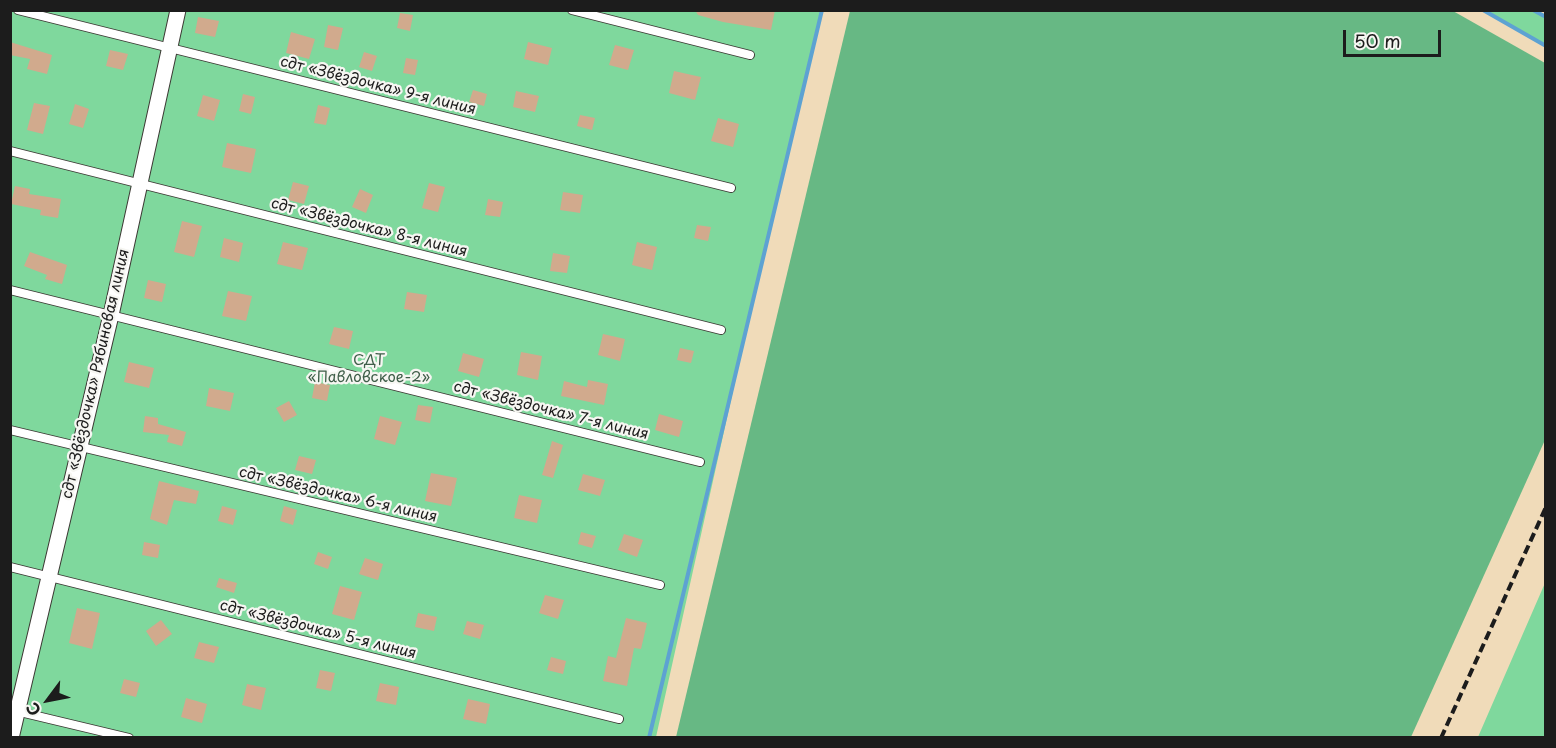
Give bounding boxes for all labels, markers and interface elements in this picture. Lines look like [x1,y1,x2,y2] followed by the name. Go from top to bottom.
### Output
[1346,18,1444,56] scale bar
[1354,27,1401,54] text: 50 m
[278,53,478,119] street label: сдт «Звёздочка» 9-я линия
[269,195,469,261] street label: сдт «Звёздочка» 8-я линия
[58,248,134,500] street label: сдт «Звёздочка» Рябиновая линия
[308,352,430,387] park label: СДТ «Павловское-2»
[452,378,650,444] street label: сдт «Звёздочка» 7-я линия
[237,463,439,527] street label: сдт «Звёздочка» 6-я линия
[218,597,418,663] street label: сдт «Звёздочка» 5-я линия
[18,670,78,730] north arrow
[19,698,46,721] text: С

